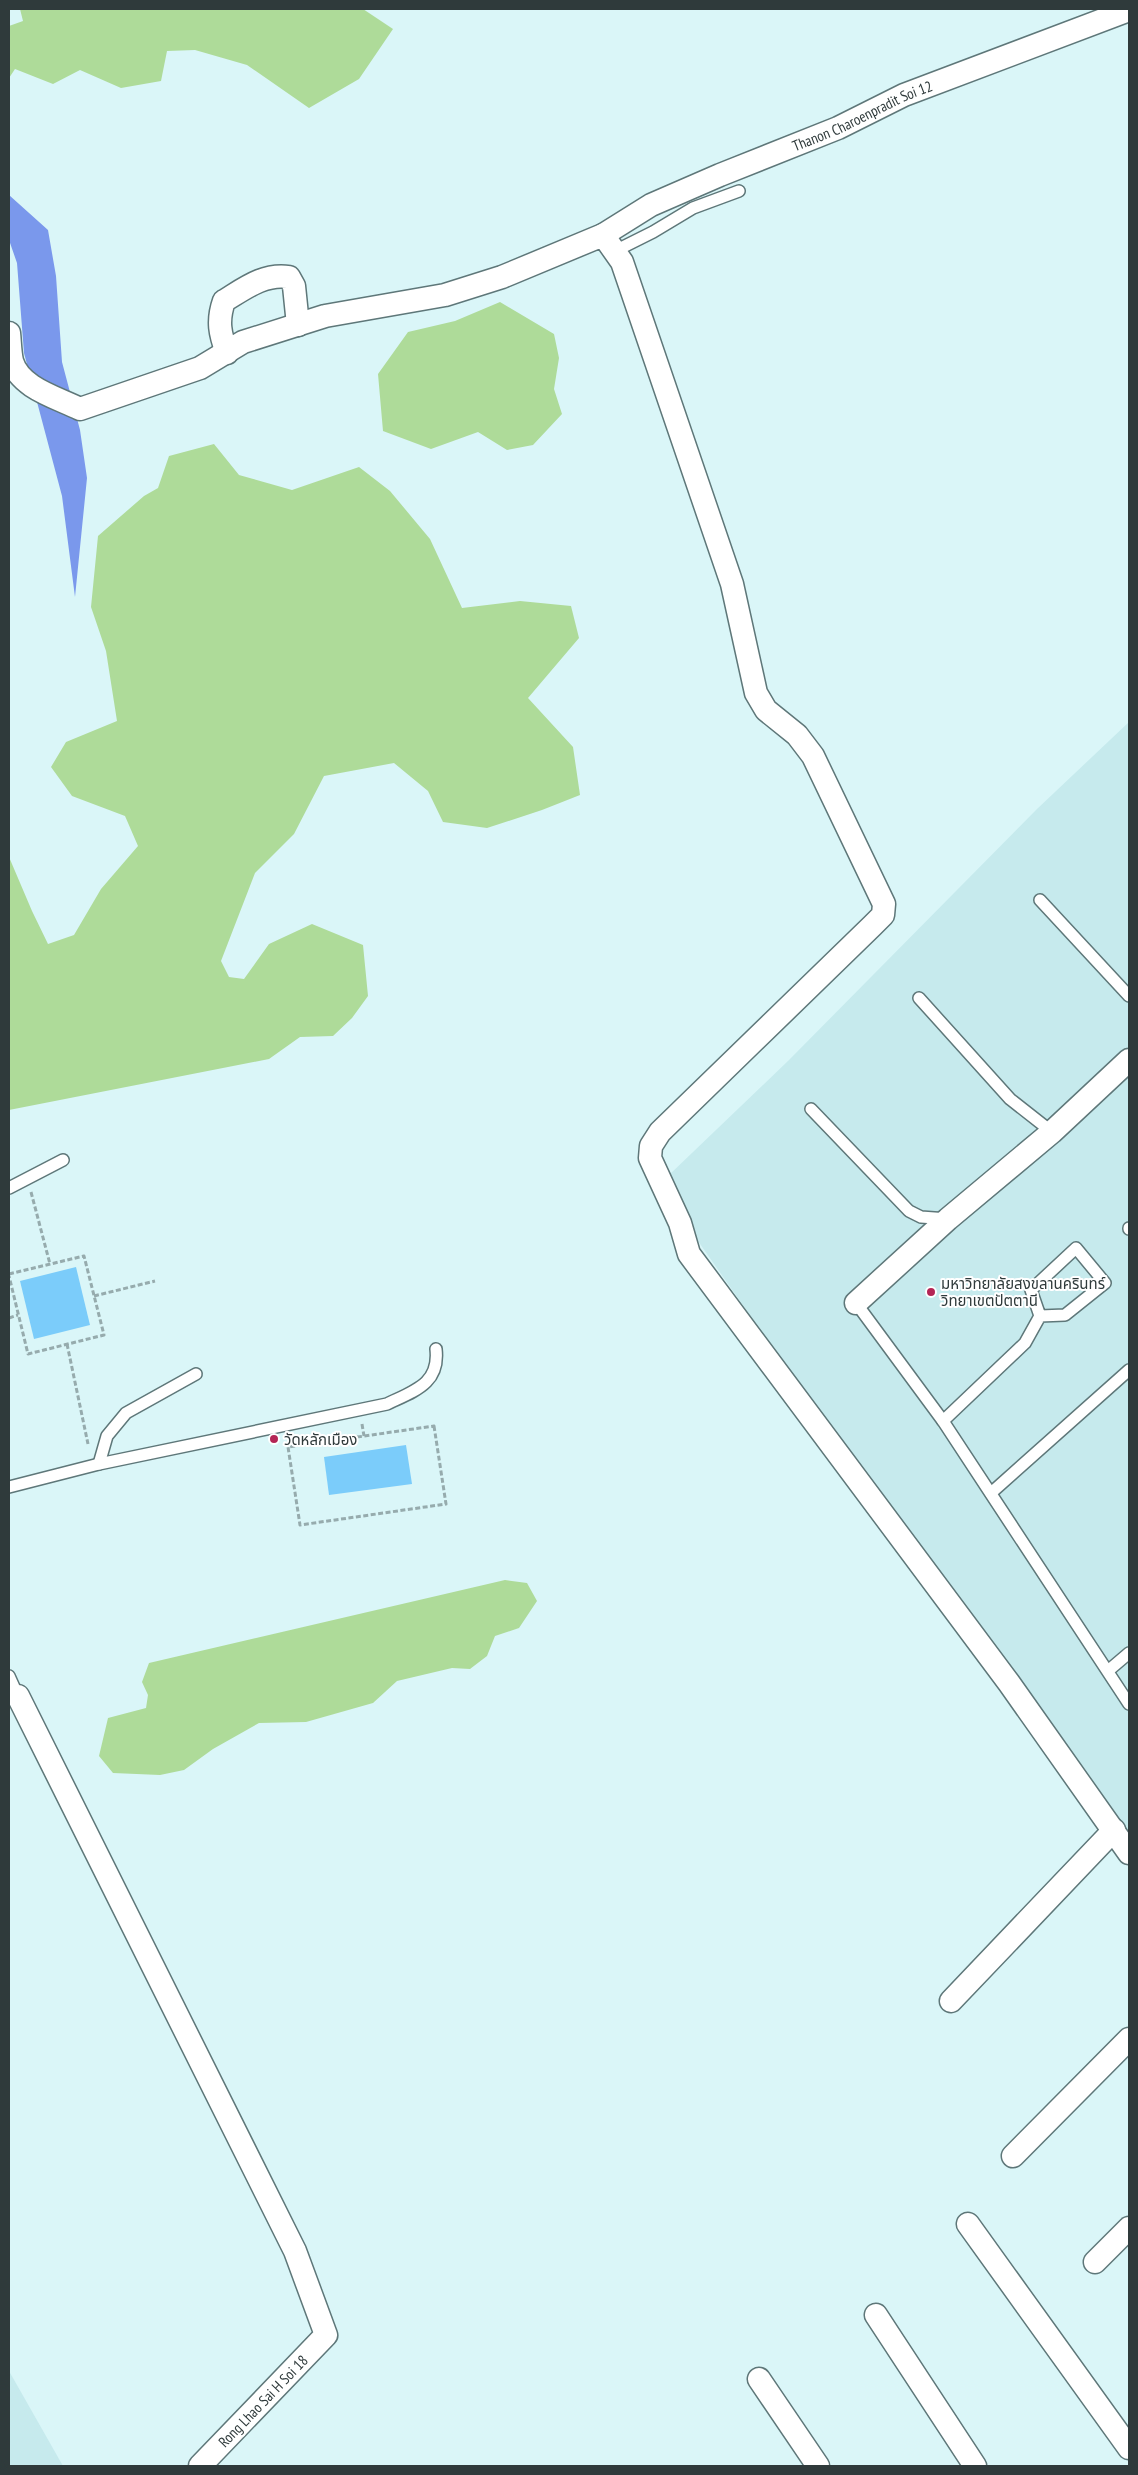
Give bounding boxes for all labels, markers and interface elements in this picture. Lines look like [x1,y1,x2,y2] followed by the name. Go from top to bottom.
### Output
[789,76,935,155] street label: Thanon Charoenpradit Soi 12
[941,1274,1106,1310] place label: มหาวิทยาลัยสงขลานครินทร์ วิทยาเขตปัตตานี
[925,1286,937,1298] marker: มหาวิทยาลัยสงขลานครินทร์ วิทยาเขตปัตตานี
[284,1430,357,1449] place label: วัดหลักเมือง
[268,1433,280,1445] marker: วัดหลักเมือง
[214,2351,312,2451] street label: Rong Lhao Sai H Soi 18

